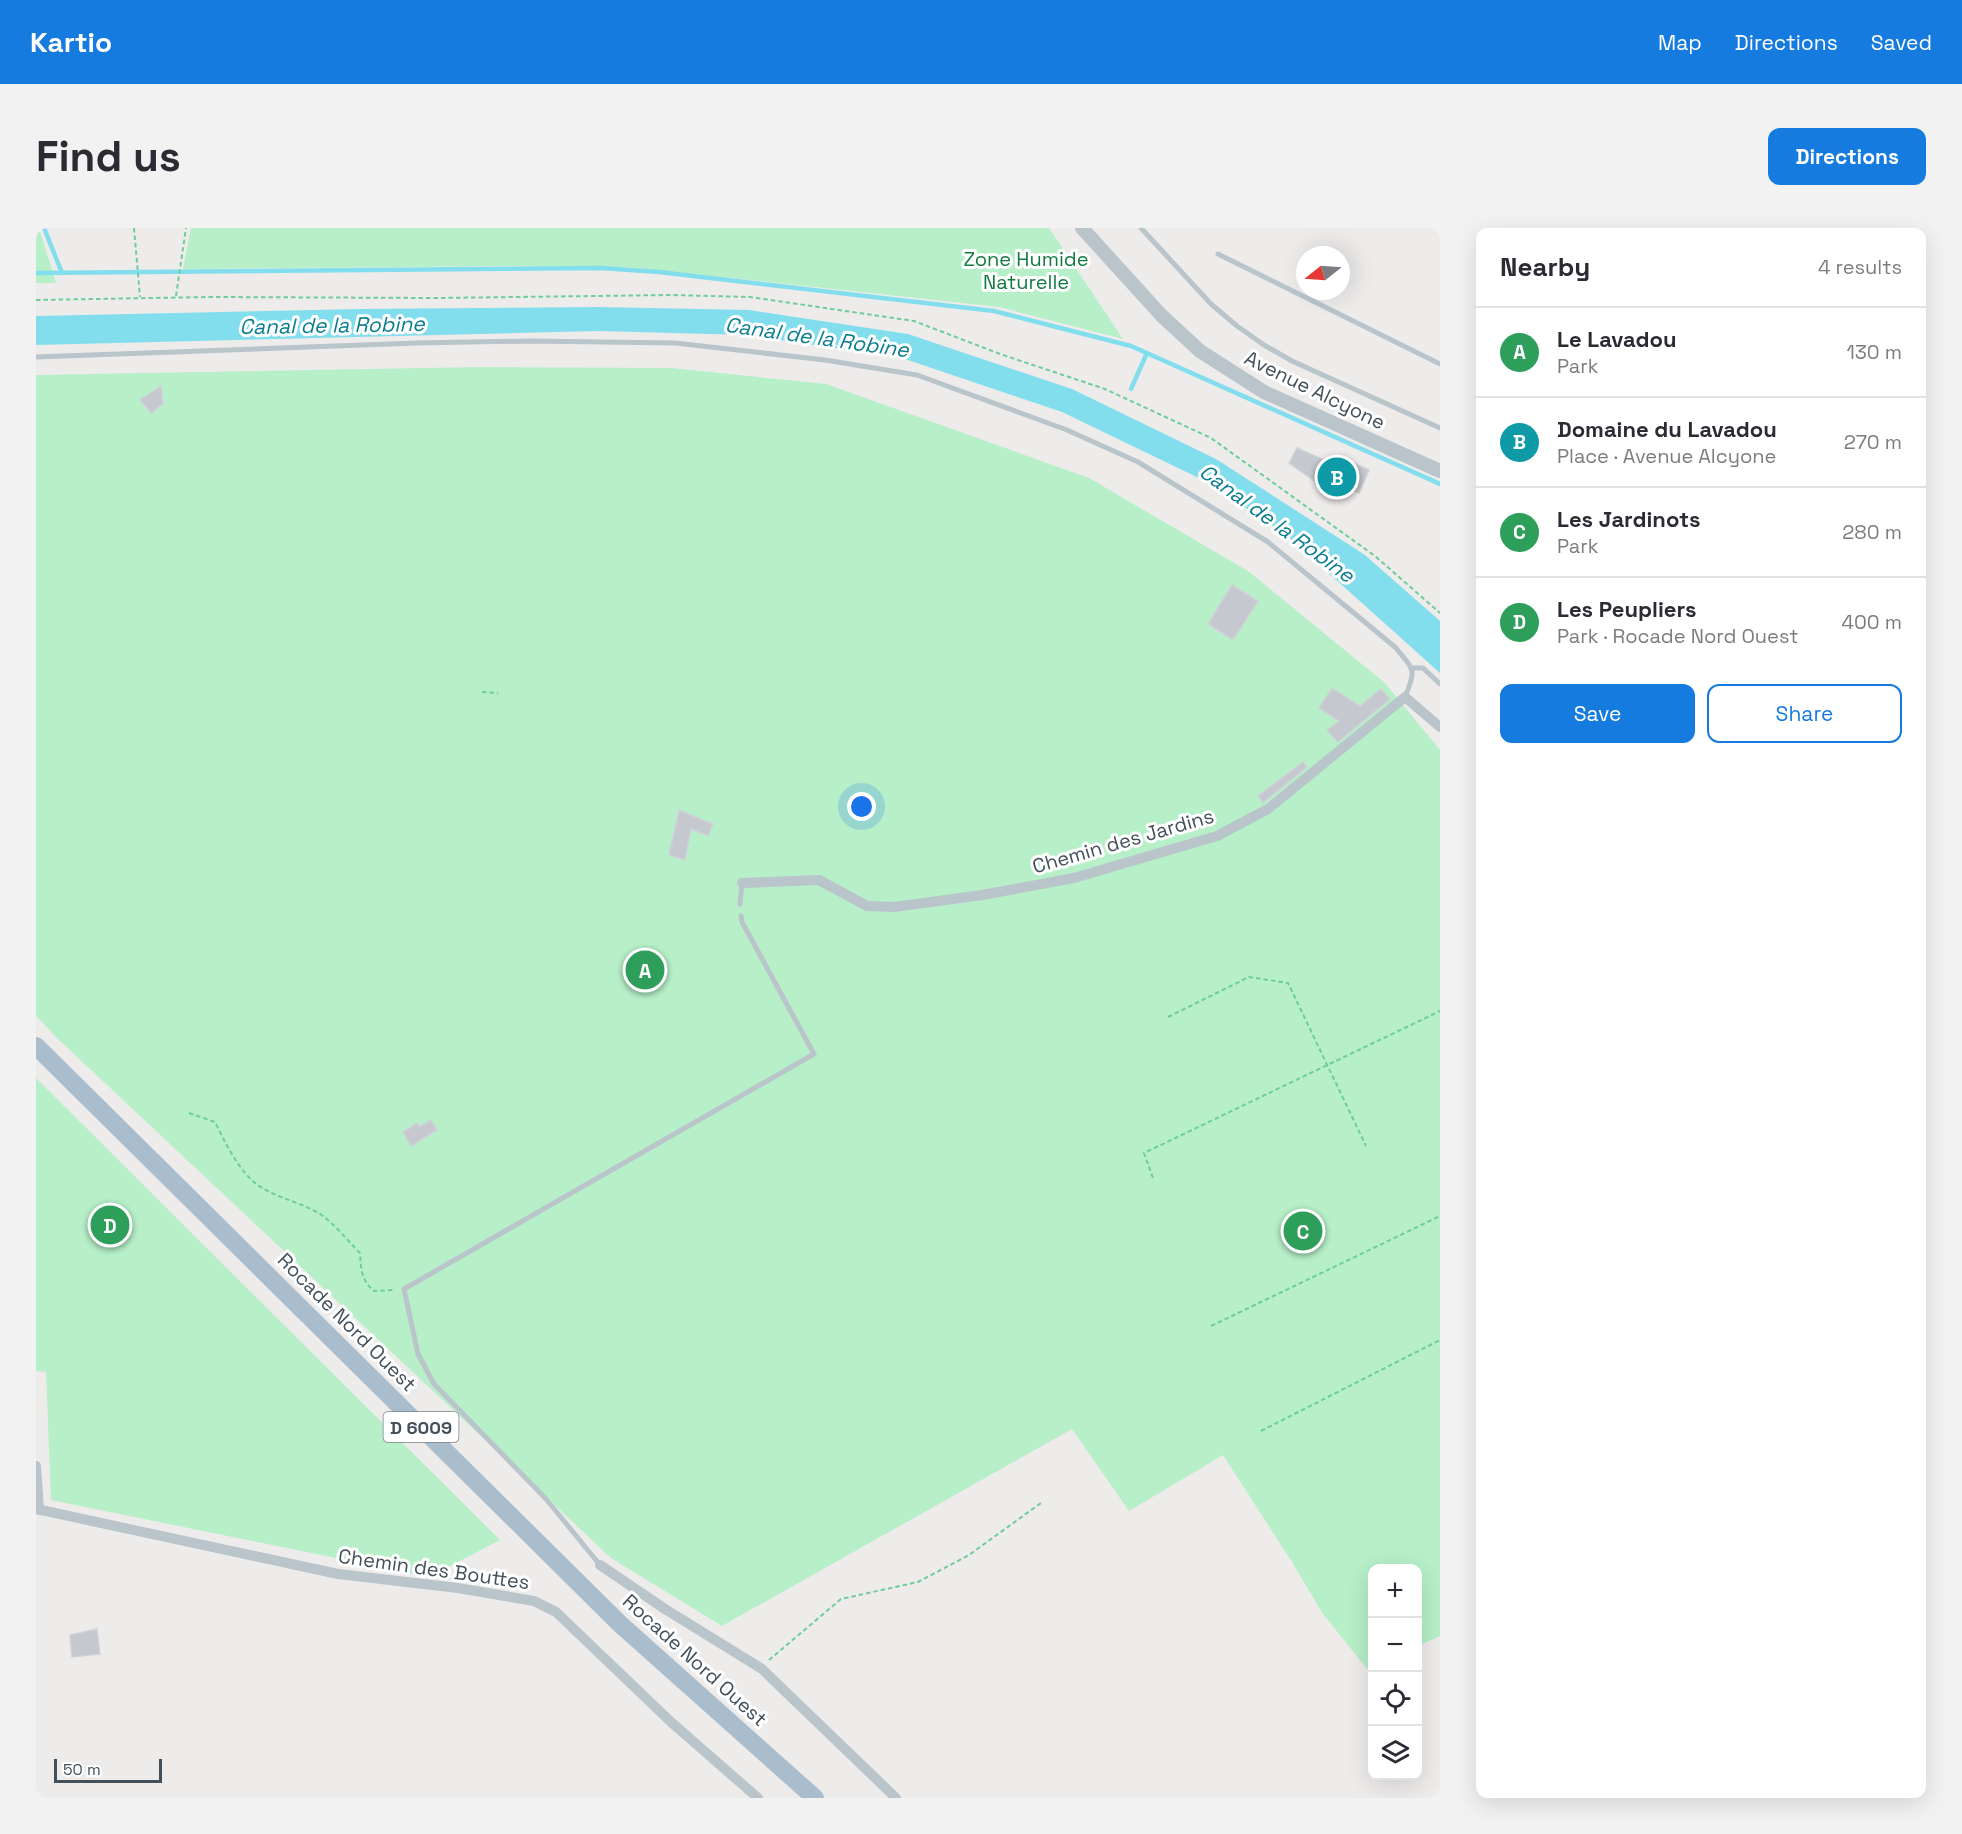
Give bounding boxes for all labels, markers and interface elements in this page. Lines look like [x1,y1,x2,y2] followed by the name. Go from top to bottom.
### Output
[30,24,112,60] text: Kartio
[1658,29,1702,56] text: Map
[1735,29,1838,56] text: Directions
[1871,29,1932,56] text: Saved
[1768,128,1926,185] button: Directions
[36,130,181,183] text: Find us
[963,246,1089,295] park label: Zone Humide Naturelle
[1296,246,1350,300] north arrow
[1500,250,1590,284] text: Nearby
[1818,254,1902,280] text: 4 results
[239,310,426,340] water label: Canal de la Robine
[723,311,912,363] water label: Canal de la Robine
[1557,325,1677,353] text: Le Lavadou
[1513,339,1526,365] text: A
[1846,339,1902,365] text: 130 m
[1240,345,1390,435] street label: Avenue Alcyone
[1557,353,1599,379] text: Park
[1557,415,1777,443] text: Domaine du Lavadou
[1513,429,1526,455] text: B
[1844,429,1902,455] text: 270 m
[1557,443,1776,469] text: Place · Avenue Alcyone
[1318,454,1356,500] pin: B
[1194,458,1361,589] water label: Canal de la Robine
[1557,505,1701,533] text: Les Jardinots
[1513,519,1526,545] text: C
[1842,519,1902,545] text: 280 m
[1557,533,1599,559] text: Park
[1557,595,1696,623] text: Les Peupliers
[1513,609,1526,635] text: D
[1842,609,1902,635] text: 400 m
[1557,623,1798,649] text: Park · Rocade Nord Ouest
[1500,684,1695,743] button: Save
[1707,684,1902,743] button: Share
[847,792,876,821] your location
[1029,803,1217,879] street label: Chemin des Jardins
[626,948,664,992] pin: A
[90,1202,130,1248] pin: D
[1284,1208,1322,1254] pin: C
[272,1247,422,1397] street label: Rocade Nord Ouest
[384,1412,458,1442] road number: D 6009
[337,1543,531,1595] street label: Chemin des Bouttes
[1368,1564,1422,1780] map controls
[1368,1564,1422,1618] button: +
[617,1588,773,1732] street label: Rocade Nord Ouest
[1368,1618,1422,1672] button: −
[1368,1672,1422,1726] button: locate
[1368,1726,1422,1780] button: layers
[54,1756,162,1784] scale bar
[63,1759,101,1780] text: 50 m

